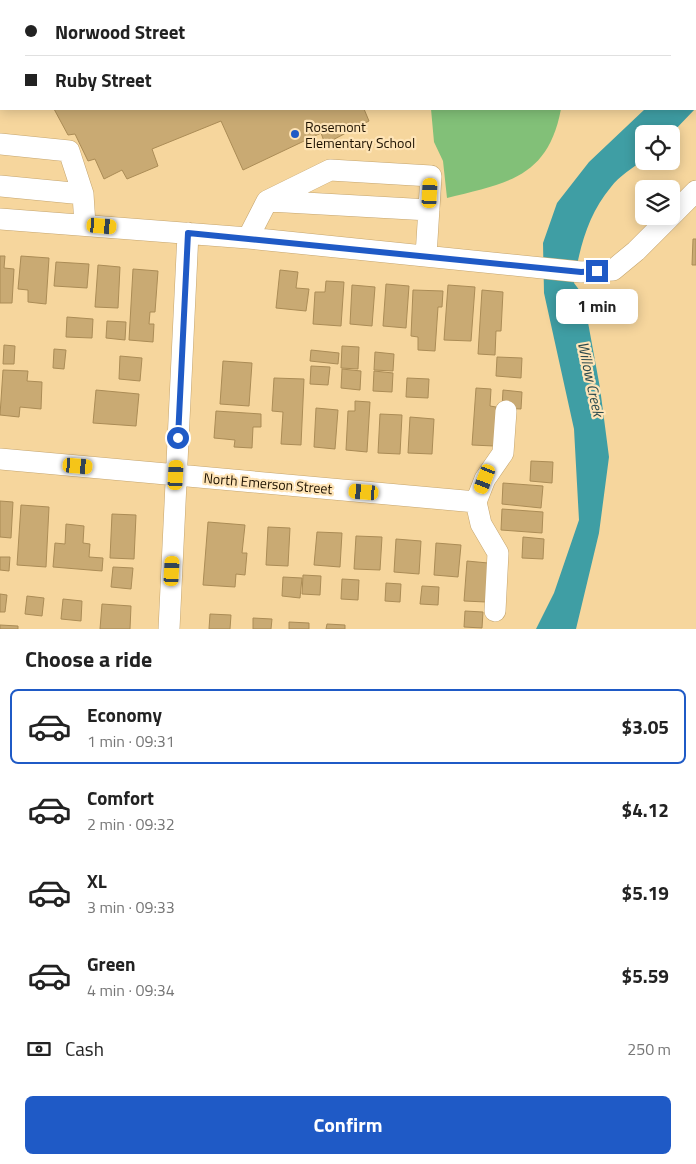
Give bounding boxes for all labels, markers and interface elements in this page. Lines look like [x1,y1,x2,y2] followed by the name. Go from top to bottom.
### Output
[55,17,185,46] text: Norwood Street
[55,65,152,94] text: Ruby Street
[305,116,415,153] place label: Rosemont Elementary School
[635,125,680,225] map controls
[635,125,680,170] button: locate
[289,128,301,140] marker: Rosemont Elementary School
[421,178,438,208] car
[635,180,680,225] button: layers
[86,217,117,235] car
[586,260,608,282] route end
[556,288,638,324] callout: 1 min
[578,294,616,318] text: 1 min
[572,339,611,421] water label: Willow Creek
[167,427,189,449] route start
[62,457,93,475] car
[167,460,184,490] car
[472,462,497,496] car
[203,467,333,499] street label: North Emerson Street
[348,483,379,501] car
[163,556,180,586] car
[25,642,152,676] text: Choose a ride
[87,700,162,729] text: Economy
[27,704,72,749] icon: car
[622,712,669,741] text: $3.05
[87,729,175,753] text: 1 min · 09:31
[87,783,154,812] text: Comfort
[27,787,72,832] icon: car
[622,795,669,824] text: $4.12
[87,812,175,836] text: 2 min · 09:32
[87,866,107,895] text: XL
[27,870,72,915] icon: car
[622,878,669,907] text: $5.19
[87,895,175,919] text: 3 min · 09:33
[87,949,136,978] text: Green
[27,953,72,998] icon: car
[622,961,669,990] text: $5.59
[87,978,175,1002] text: 4 min · 09:34
[65,1034,104,1063] text: Cash
[25,1035,53,1063] icon: cash
[627,1037,671,1061] text: 250 m
[25,1096,671,1154] button: Confirm

